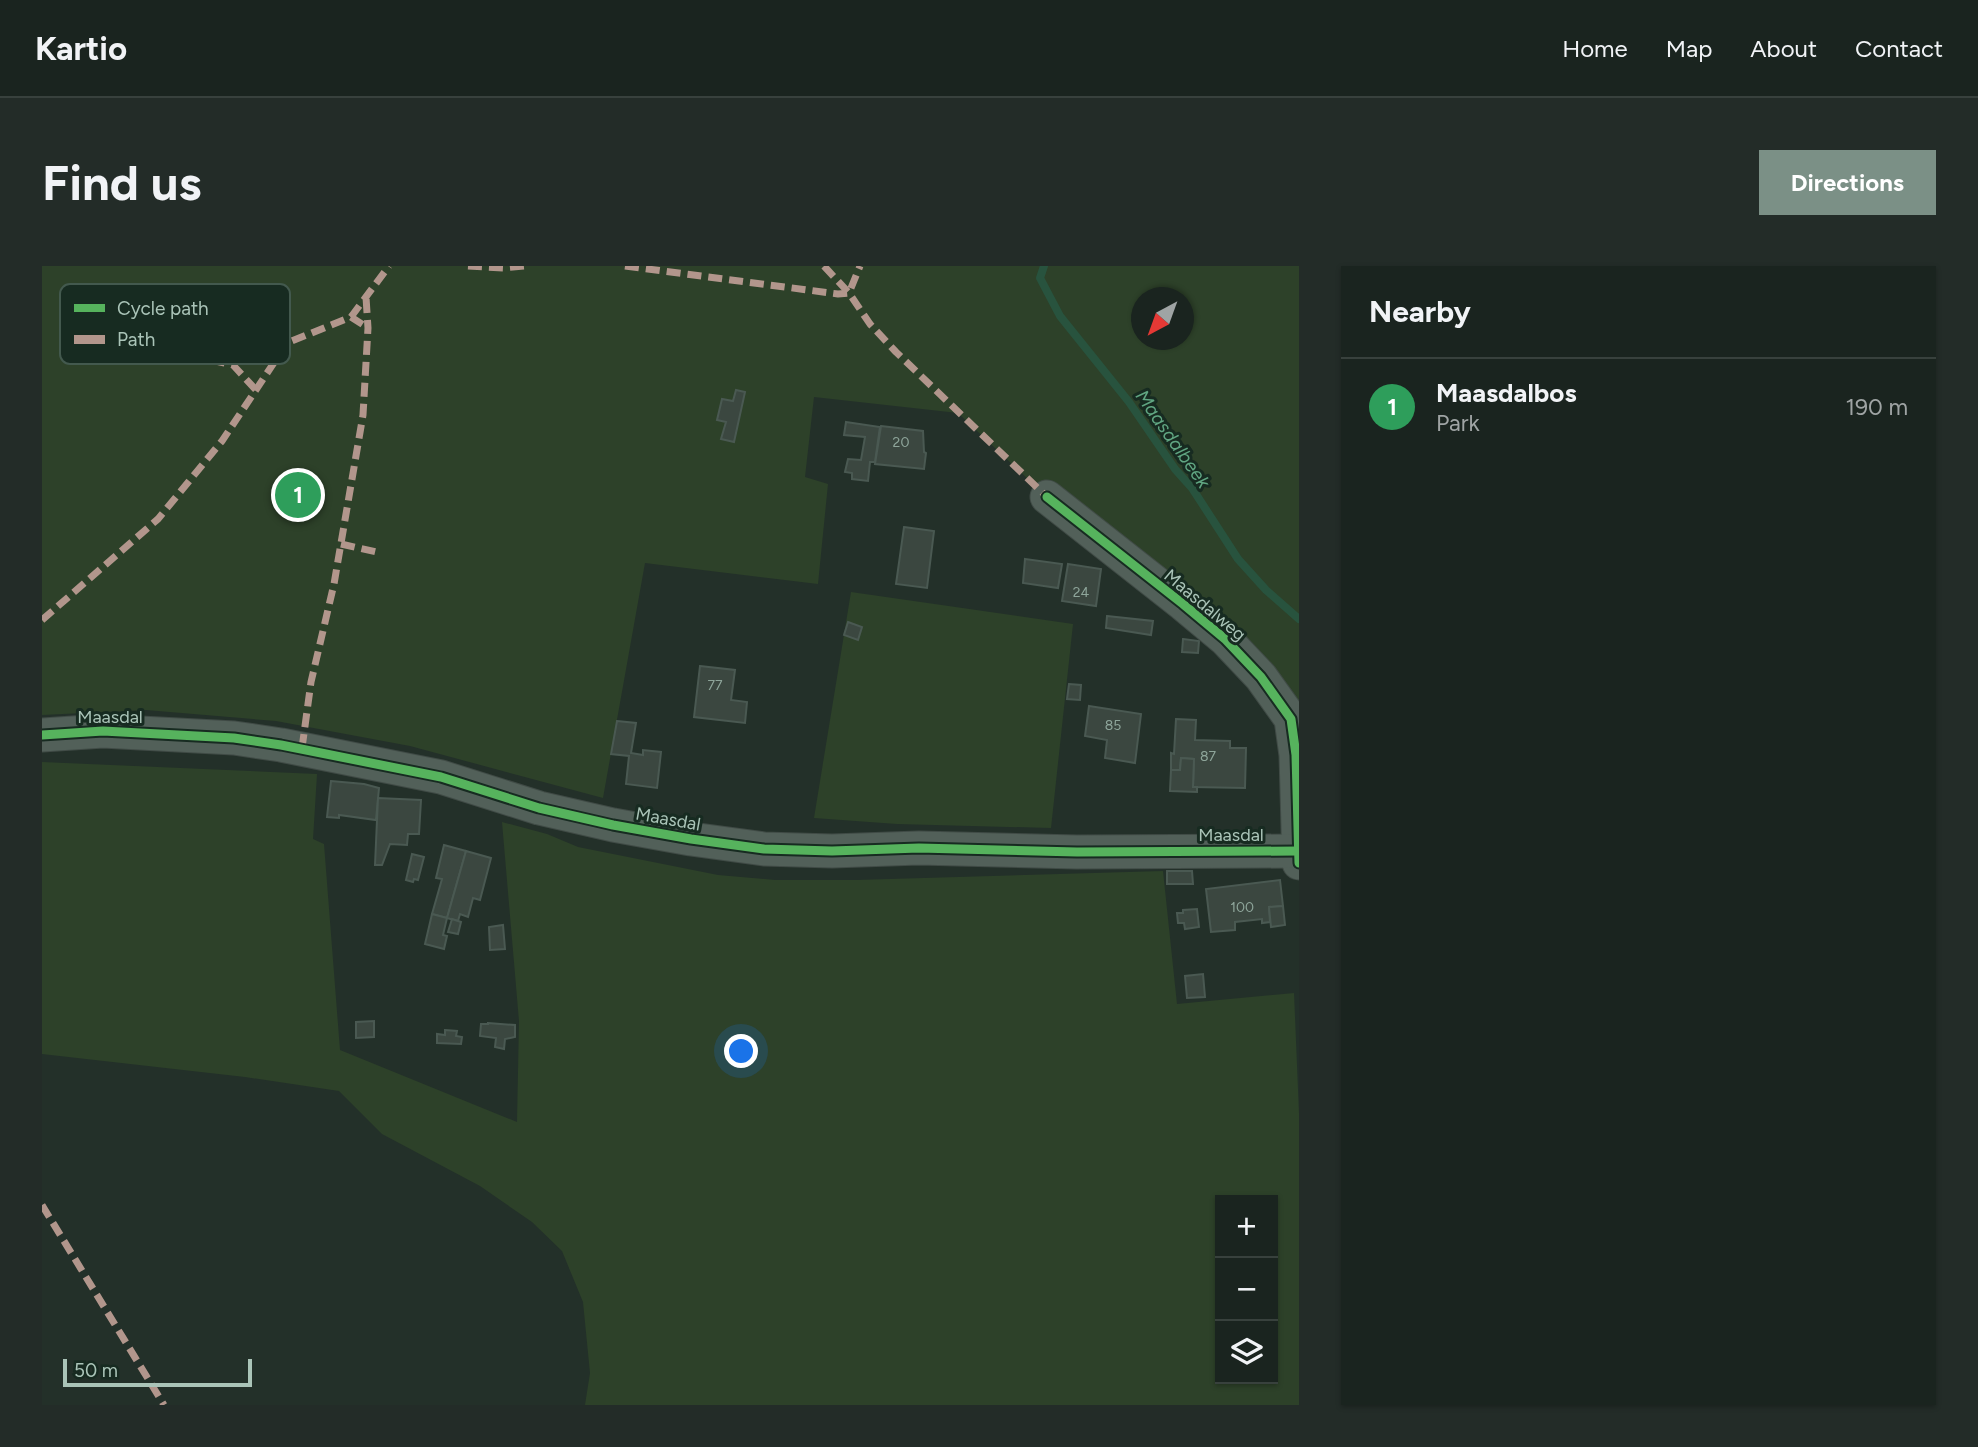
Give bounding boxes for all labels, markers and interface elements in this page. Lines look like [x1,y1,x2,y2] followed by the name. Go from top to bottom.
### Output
[35,29,127,68] text: Kartio
[1562,34,1628,63] text: Home
[1666,34,1712,63] text: Map
[1750,34,1817,63] text: About
[1855,34,1943,63] text: Contact
[1759,150,1936,215] button: Directions
[42,153,201,212] text: Find us
[60,284,290,364] legend
[1131,287,1194,350] north arrow
[1369,293,1471,330] text: Nearby
[117,297,209,320] text: Cycle path
[117,328,155,351] text: Path
[1436,377,1577,409] text: Maasdalbos
[1131,385,1216,493] water label: Maasdalbeek
[1387,393,1397,421] text: 1
[1845,393,1908,421] text: 190 m
[1436,409,1480,437] text: Park
[893,434,909,451] house number: 20
[275,469,321,521] pin: 1
[1160,564,1250,646] street label: Maasdalweg
[1073,584,1090,601] house number: 24
[707,677,723,694] house number: 77
[77,706,143,728] street label: Maasdal
[1105,717,1121,734] house number: 85
[1200,748,1217,765] house number: 87
[634,802,702,836] street label: Maasdal
[1198,824,1264,846] street label: Maasdal
[1230,899,1254,916] house number: 100
[724,1034,758,1068] your location
[1215,1195,1278,1384] map controls
[1215,1195,1278,1258] button: +
[1215,1258,1278,1321] button: −
[1215,1321,1278,1384] button: layers
[63,1356,252,1388] scale bar
[74,1359,118,1382] text: 50 m

